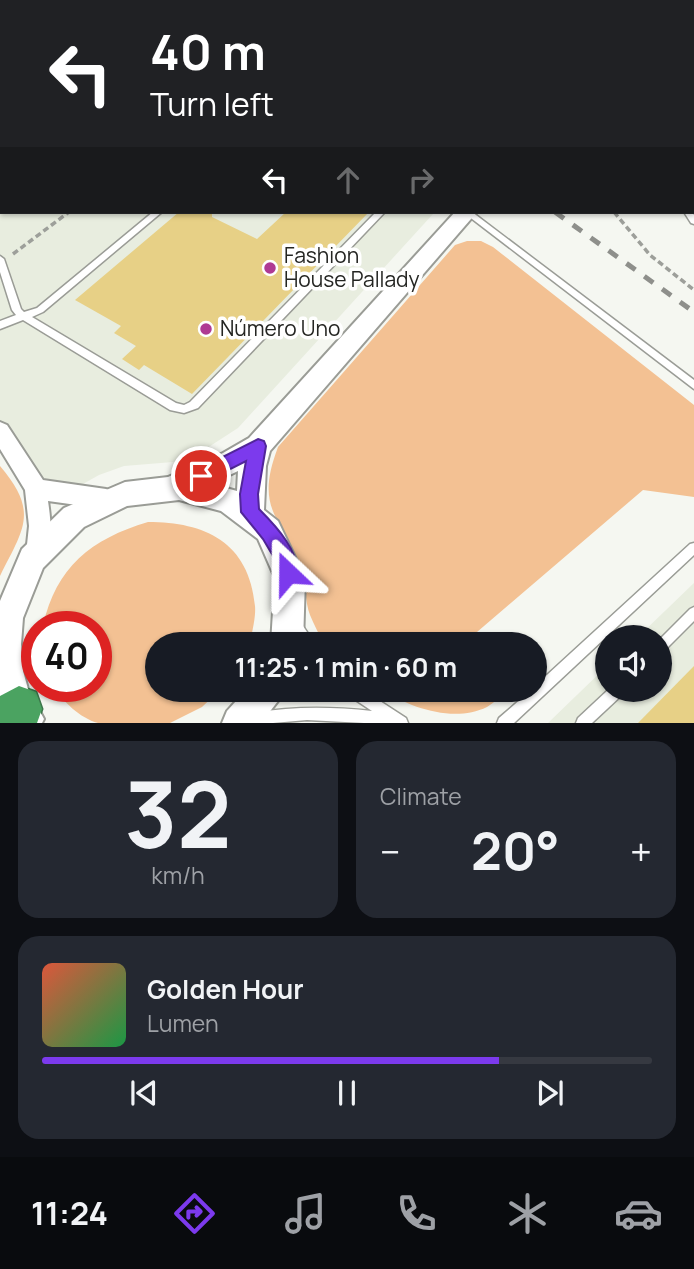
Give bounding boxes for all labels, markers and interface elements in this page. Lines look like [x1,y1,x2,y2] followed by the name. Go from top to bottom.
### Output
[150,18,266,85] text: 40 m
[35,28,126,119] icon: left
[150,82,274,126] text: Turn left
[256,161,294,199] icon: left
[329,161,367,199] icon: ahead
[402,161,440,199] icon: right
[284,241,420,293] place label: Fashion House Pallady
[262,260,278,276] marker: Fashion House Pallady
[220,314,340,342] place label: Número Uno
[198,321,214,337] marker: Número Uno
[171,446,231,506] pin
[182,457,220,495] icon: arrive
[251,536,325,610] position arrow
[21,611,112,702] speed limit sign: 40
[595,625,672,702] map controls
[595,625,672,702] button: sound
[235,649,457,685] text: 11:25 · 1 min · 60 m
[124,751,232,875] text: 32
[380,780,462,812] text: Climate
[471,815,560,886] text: 20°
[380,825,401,877] text: −
[630,825,652,877] text: +
[151,859,205,891] text: km/h
[147,971,304,1007] text: Golden Hour
[147,1007,219,1039] text: Lumen
[125,1074,163,1112] icon: previous
[328,1074,366,1112] icon: pause
[531,1074,569,1112] icon: next
[170,1189,219,1238] icon: directions
[281,1189,330,1238] icon: music
[392,1189,441,1238] icon: phone
[503,1189,552,1238] icon: climate
[614,1189,663,1238] icon: car
[31,1191,108,1235] text: 11:24

